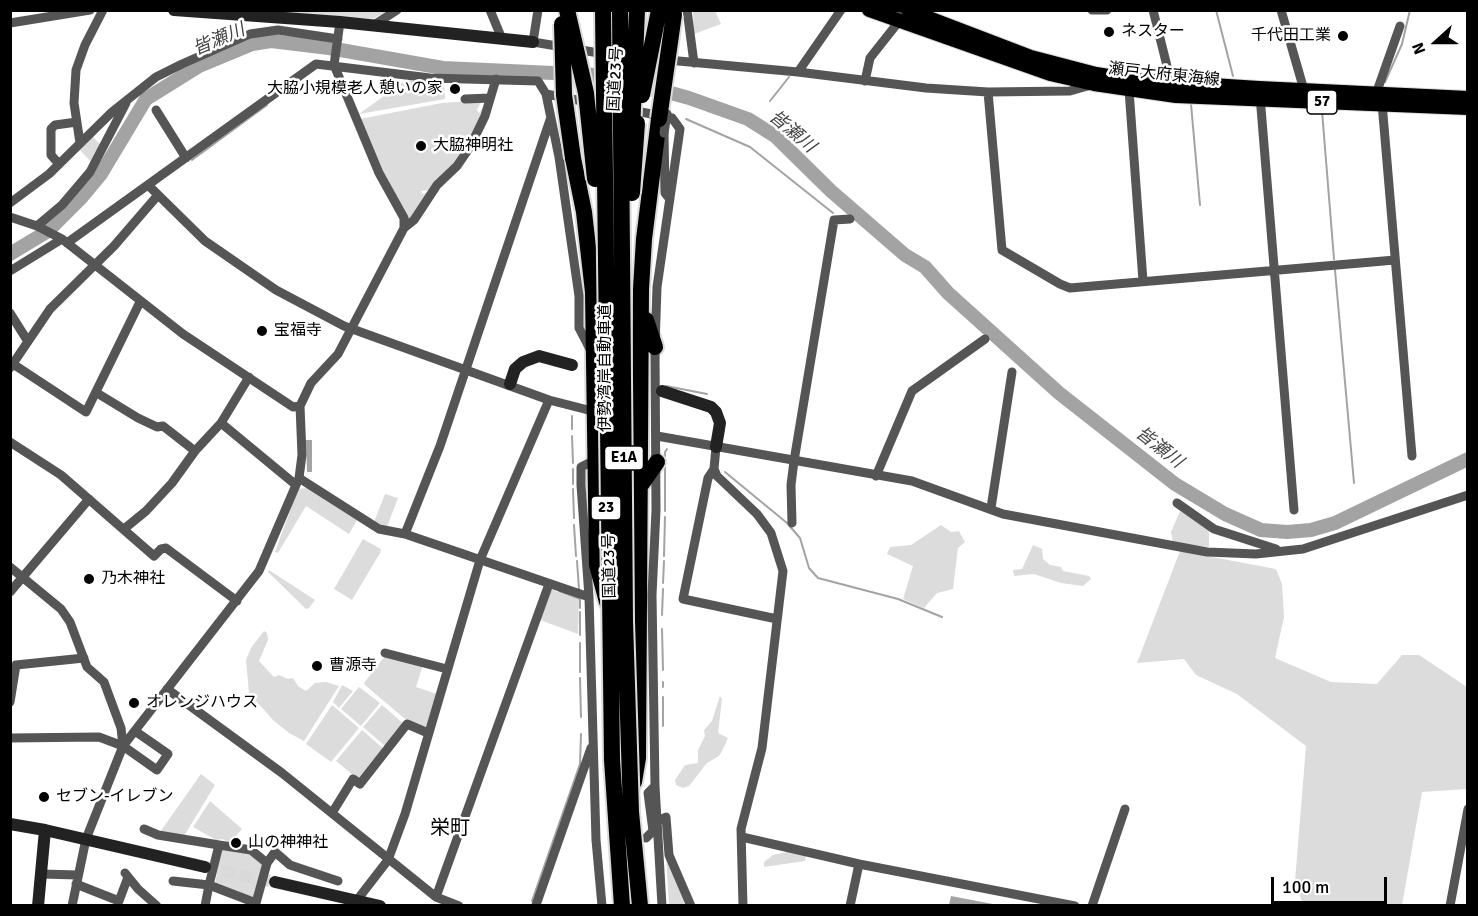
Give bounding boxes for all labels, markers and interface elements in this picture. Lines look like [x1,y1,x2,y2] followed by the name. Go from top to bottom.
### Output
[1406,12,1466,72] north arrow
[190,20,248,60] water label: 皆瀬川
[1121,22,1185,42] place label: ネスター
[1102,25,1116,39] marker: ネスター
[1251,26,1331,46] place label: 千代田工業
[1336,29,1350,43] marker: 千代田工業
[1408,40,1431,57] text: N
[605,46,627,112] street label: 国道23号
[1107,60,1221,90] street label: 瀬戸大府東海線
[267,79,443,99] place label: 大脇小規模老人憩いの家
[448,82,462,96] marker: 大脇小規模老人憩いの家
[1307,90,1337,114] road number: 57
[764,106,820,158] water label: 皆瀬川
[433,136,513,156] place label: 大脇神明社
[414,139,428,153] marker: 大脇神明社
[596,304,616,432] street label: 伊勢湾岸自動車道
[274,321,322,341] place label: 宝福寺
[255,324,269,338] marker: 宝福寺
[1131,423,1187,473] water label: 皆瀬川
[604,446,644,470] road number: E1A
[591,496,621,520] road number: 23
[600,533,620,599] street label: 国道23号
[101,569,165,589] place label: 乃木神社
[82,572,96,586] marker: 乃木神社
[329,656,377,676] place label: 曹源寺
[310,659,324,673] marker: 曹源寺
[146,693,258,713] place label: オレンジハウス
[127,696,141,710] marker: オレンジハウス
[56,787,174,807] place label: セブン-イレブン
[37,790,51,804] marker: セブン-イレブン
[430,817,470,841] district label: 栄町
[248,833,328,853] place label: 山の神神社
[229,836,243,850] marker: 山の神神社
[1274,865,1390,903] scale bar
[1282,876,1329,898] text: 100 m

